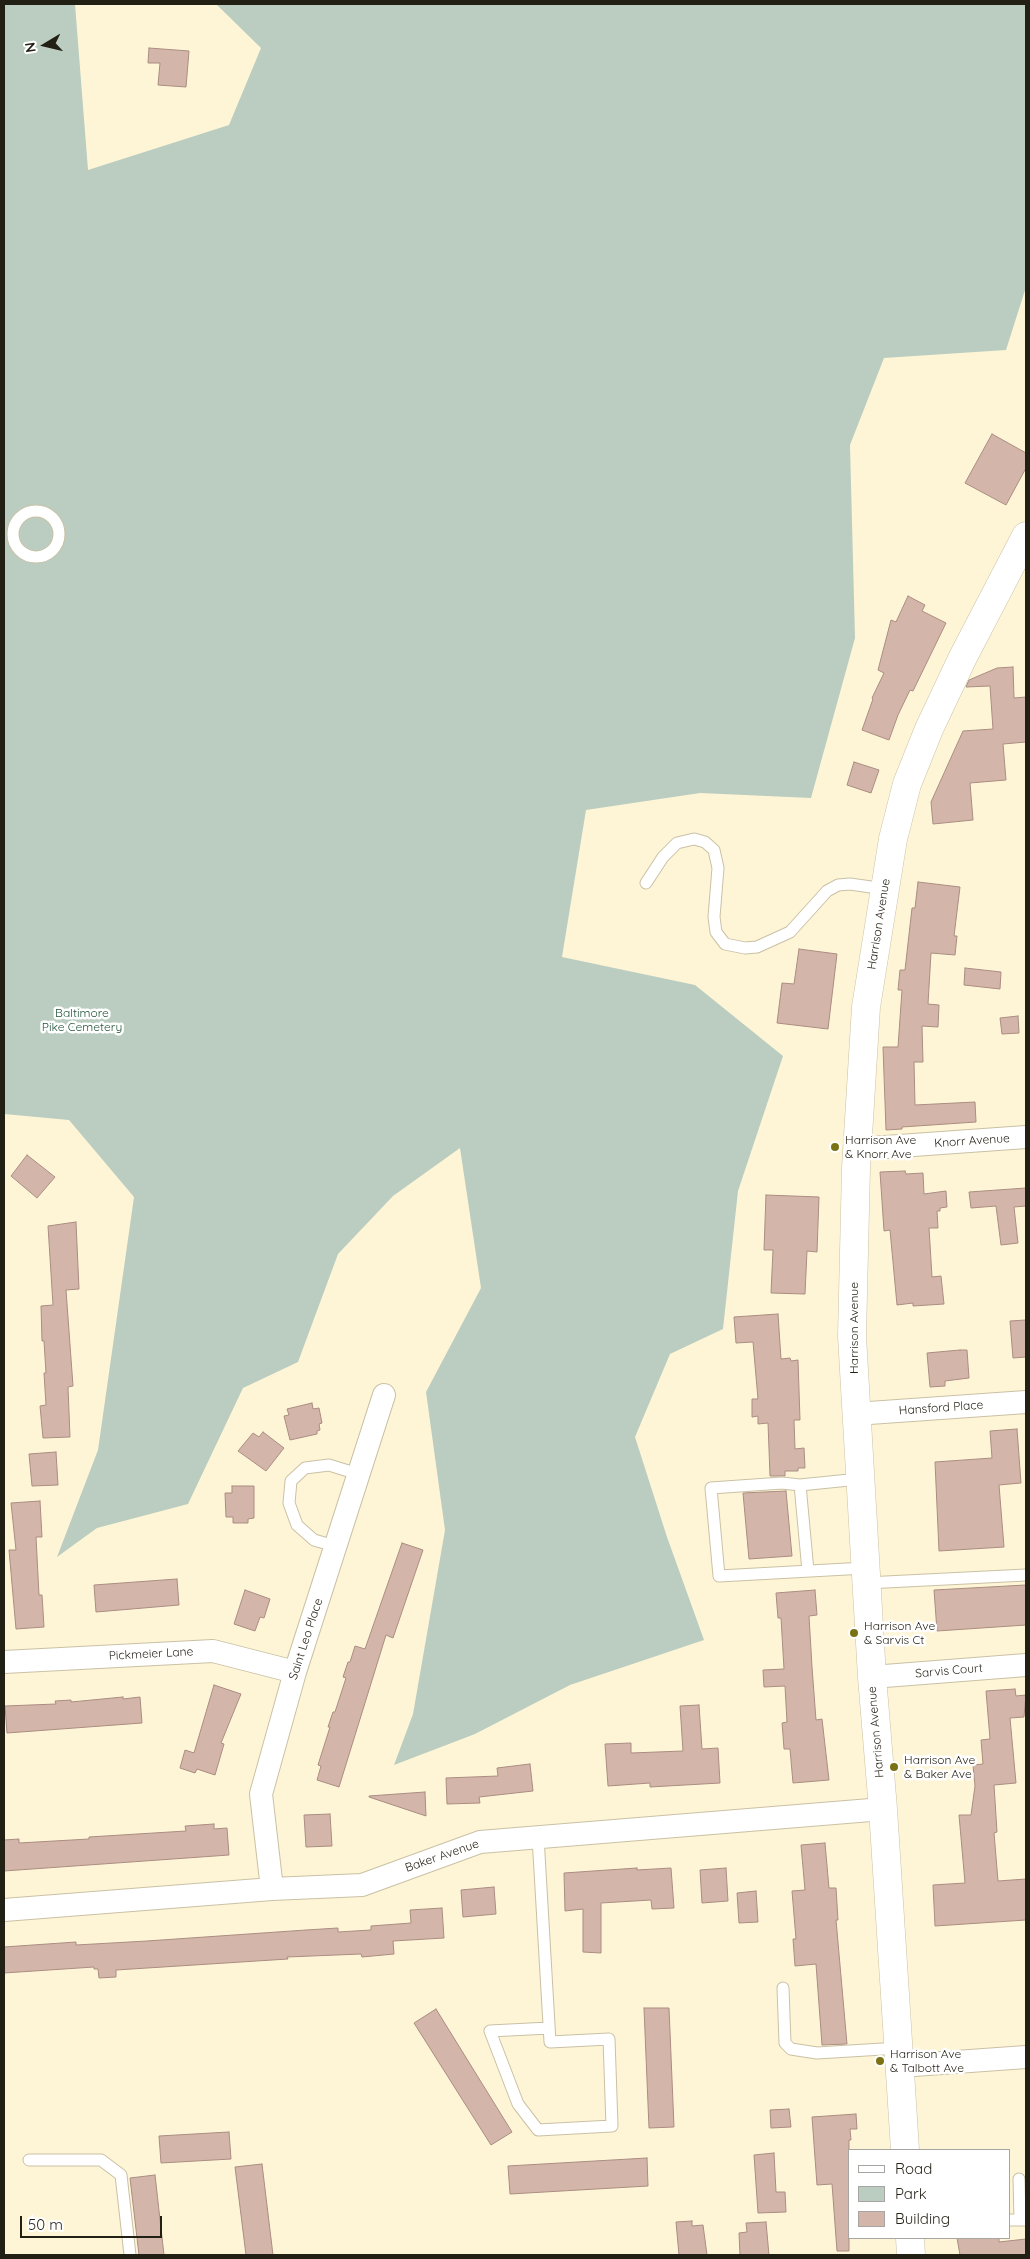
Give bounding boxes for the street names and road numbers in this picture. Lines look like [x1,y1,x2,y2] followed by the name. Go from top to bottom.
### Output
[865,878,893,970] street label: Harrison Avenue
[934,1131,1010,1151] street label: Knorr Avenue
[847,1282,861,1374] street label: Harrison Avenue
[898,1398,984,1418] street label: Hansford Place
[286,1596,326,1682] street label: Saint Leo Place
[108,1645,194,1663] street label: Pickmeier Lane
[915,1661,983,1681] street label: Sarvis Court
[865,1686,887,1778] street label: Harrison Avenue
[403,1837,481,1875] street label: Baker Avenue

